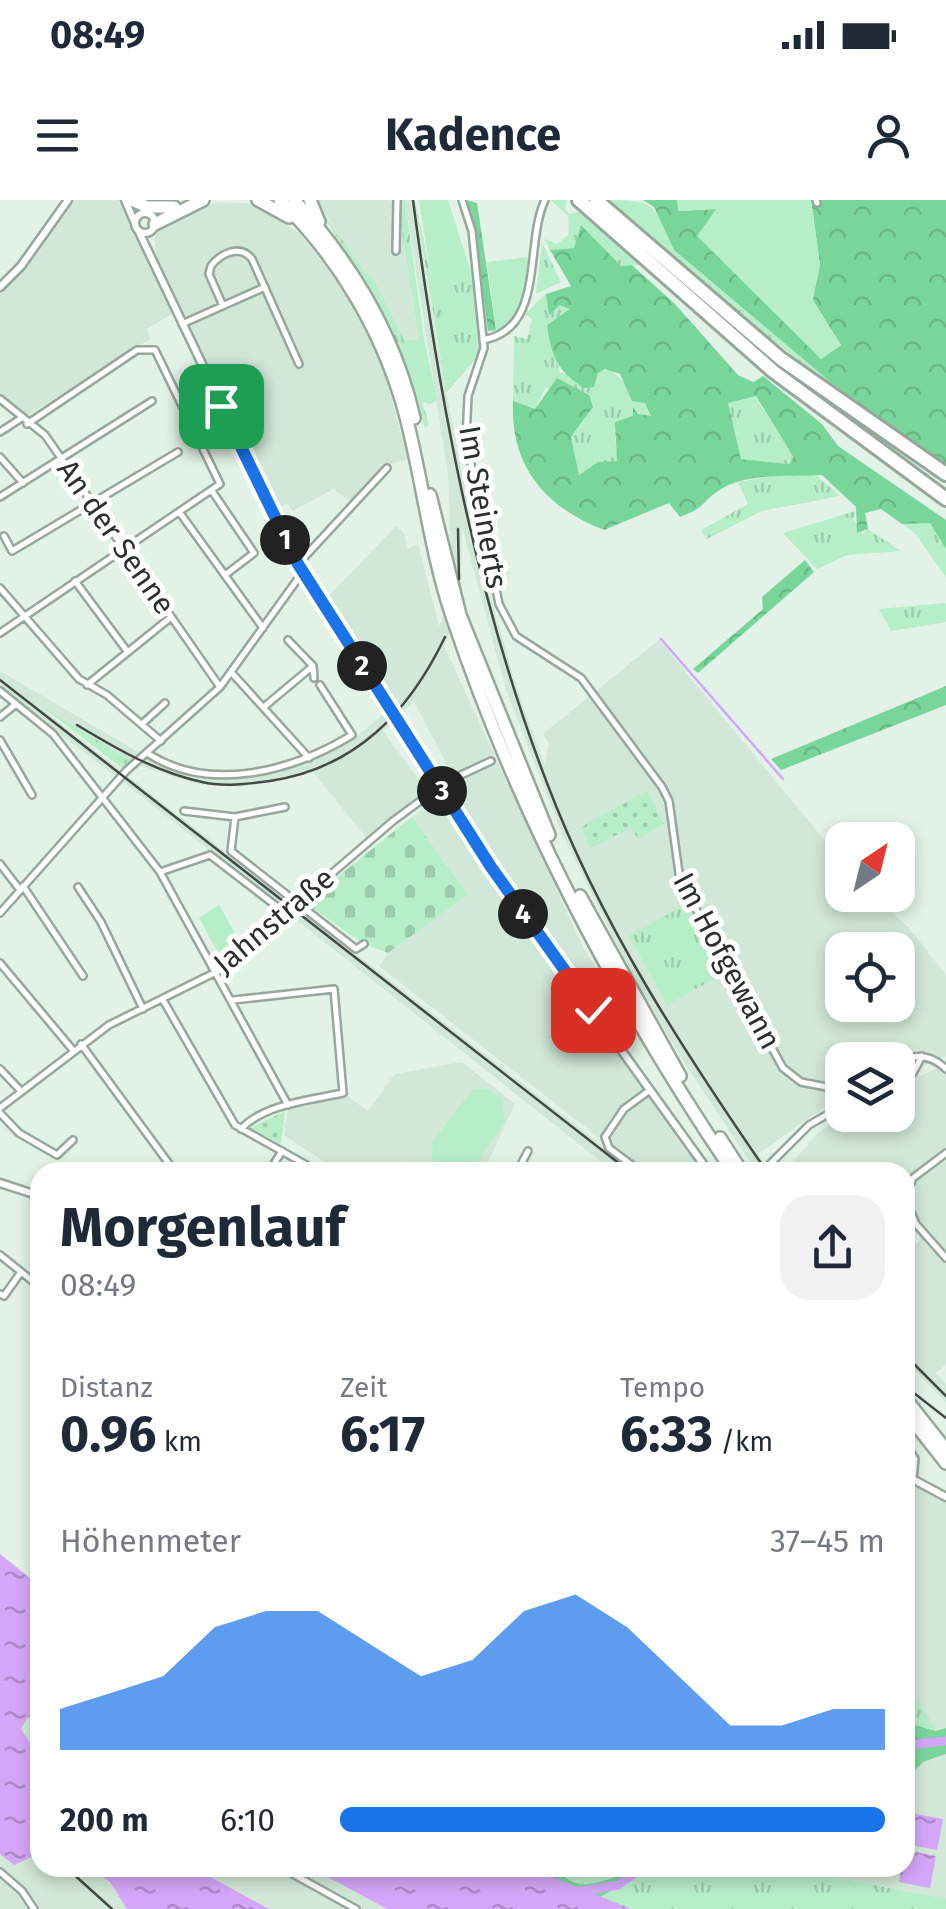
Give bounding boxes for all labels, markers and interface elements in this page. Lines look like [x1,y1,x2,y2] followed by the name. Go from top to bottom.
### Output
[50,12,145,58] text: 08:49
[30,108,85,163] icon: menu
[385,108,561,162] text: Kadence
[861,108,916,163] icon: person
[179,364,264,449] pin
[194,379,249,434] icon: arrive
[451,423,515,591] street label: Im Steinerts
[49,453,183,621] street label: An der Senne
[260,515,310,565] pin: 1
[279,523,292,556] text: 1
[337,641,387,691] pin: 2
[355,649,369,682] text: 2
[417,766,467,816] pin: 3
[435,774,449,807] text: 3
[825,822,915,912] north arrow
[825,822,915,1132] map controls
[206,860,342,982] street label: Jahnstraße
[665,867,789,1055] street label: Im Hofgewann
[498,889,548,939] pin: 4
[515,897,531,930] text: 4
[825,932,915,1022] button: locate
[551,968,636,1053] pin
[566,983,621,1038] icon: check
[825,1042,915,1132] button: layers
[60,1195,345,1261] text: Morgenlauf
[780,1195,885,1300] button: share
[60,1266,136,1304] text: 08:49
[60,1371,153,1404] text: Distanz
[340,1371,387,1404] text: Zeit
[620,1371,705,1404] text: Tempo
[60,1404,156,1464] text: 0.96
[340,1404,425,1464] text: 6:17
[620,1404,713,1464] text: 6:33
[156,1425,202,1458] text: km
[713,1425,773,1458] text: /km
[60,1522,241,1560] text: Höhenmeter
[770,1522,885,1560] text: 37–45 m
[60,1801,149,1839] text: 200 m
[220,1801,275,1839] text: 6:10

